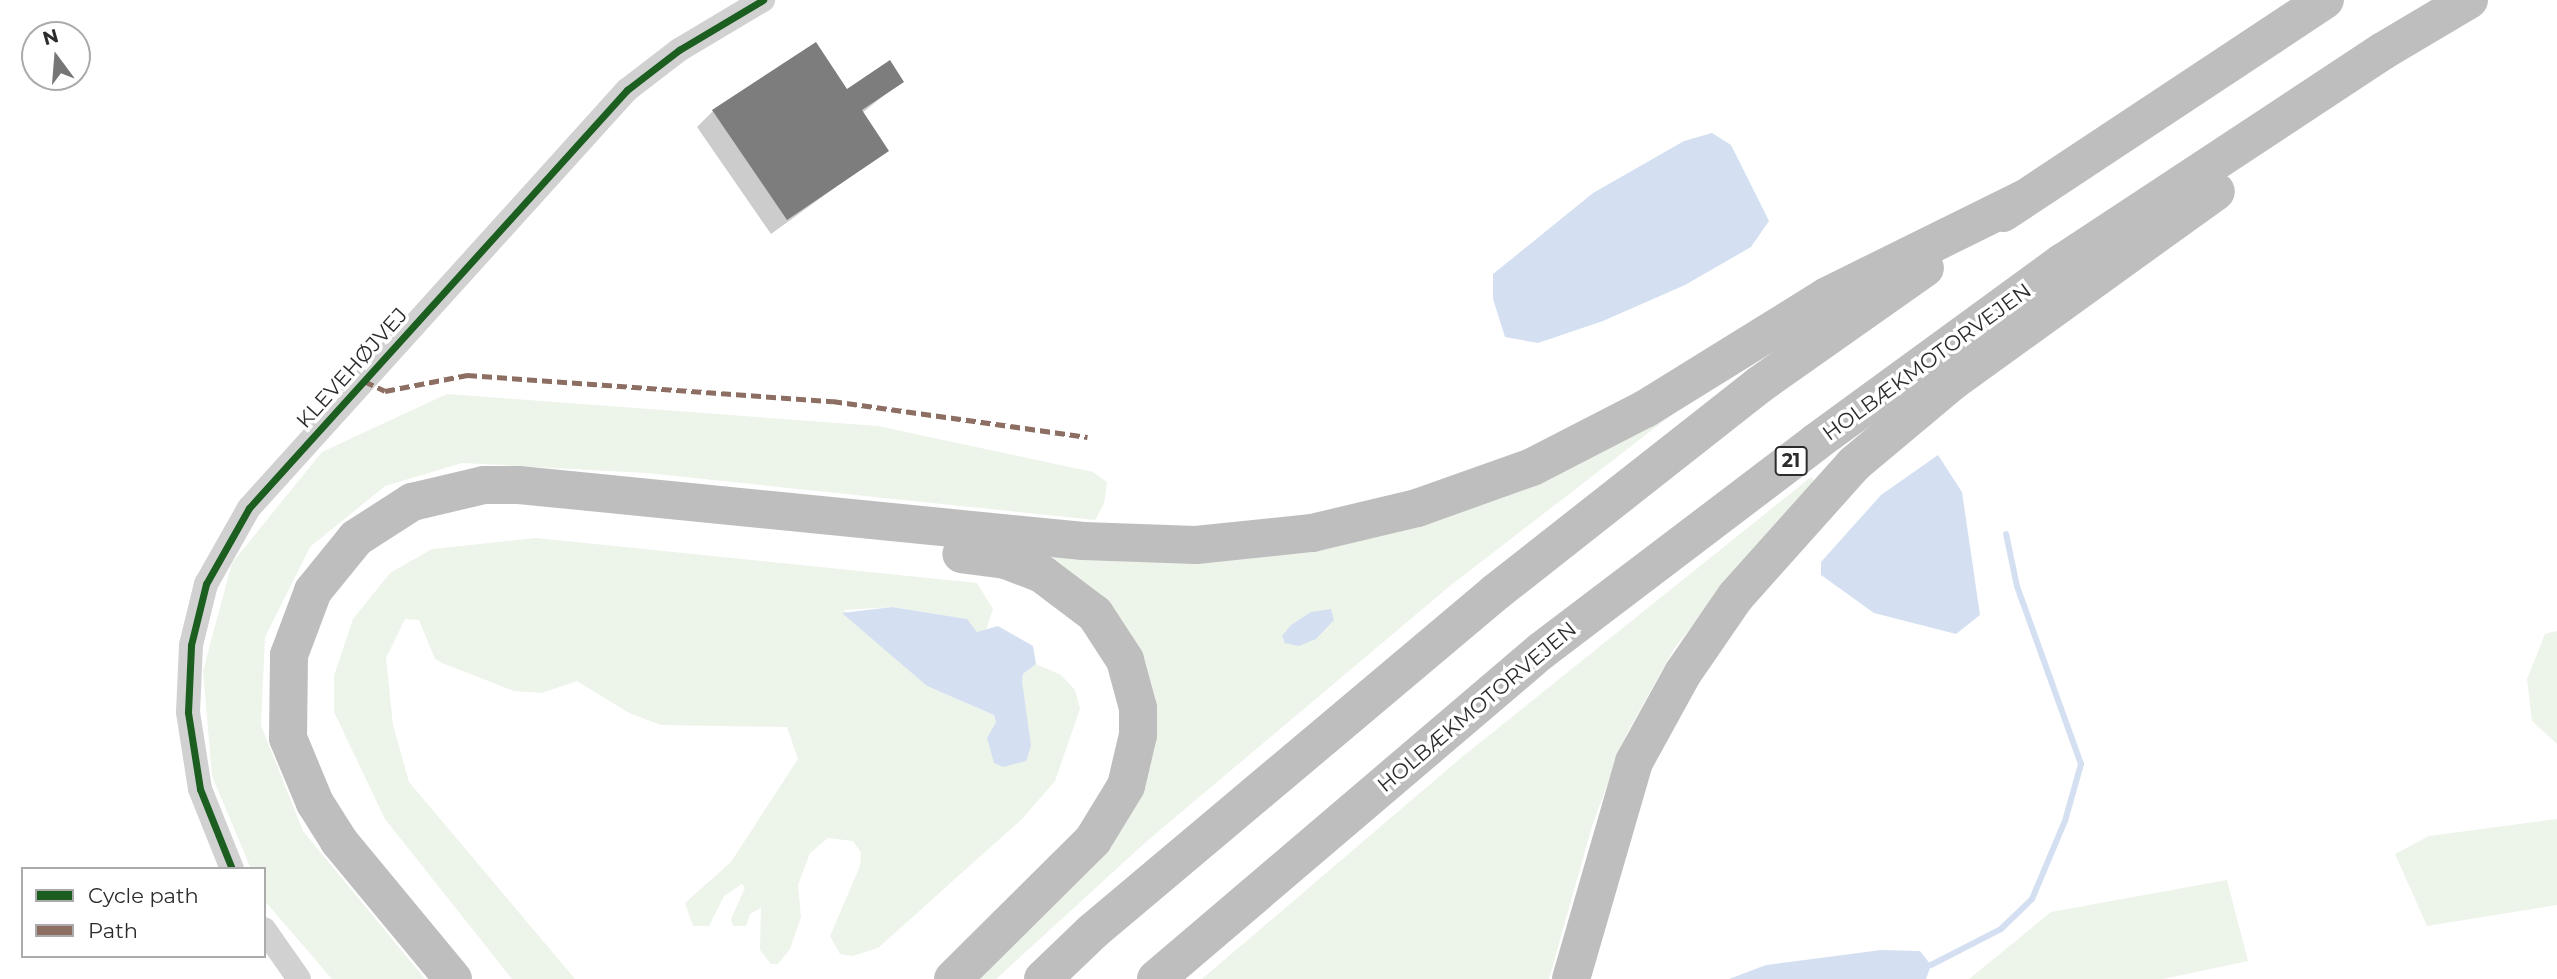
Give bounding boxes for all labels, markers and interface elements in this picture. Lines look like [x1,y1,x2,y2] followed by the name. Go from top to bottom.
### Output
[21,21,91,91] north arrow
[40,24,61,50] text: N
[1818,278,2036,446] street label: HOLBÆKMOTORVEJEN
[291,303,413,433] street label: KLEVEHØJVEJ
[1774,446,1809,476] road number: 21
[1373,616,1581,798] street label: HOLBÆKMOTORVEJEN
[21,867,266,958] legend
[88,883,199,908] text: Cycle path
[88,918,138,943] text: Path

